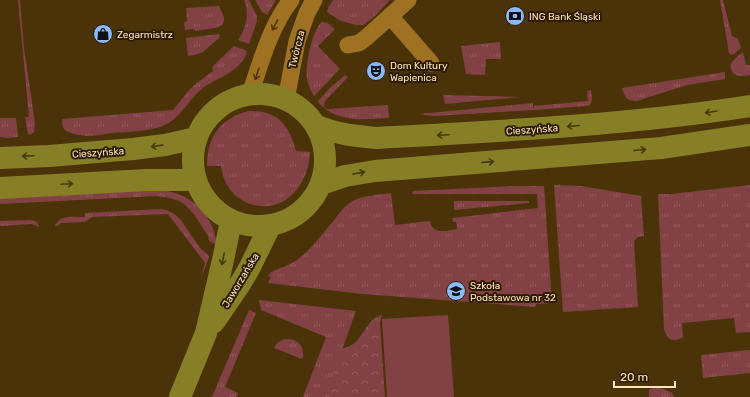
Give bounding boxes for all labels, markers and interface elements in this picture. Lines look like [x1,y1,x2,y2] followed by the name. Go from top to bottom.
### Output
[504,5,526,27] bank icon: ING Bank Śląski
[529,11,601,23] place label: ING Bank Śląski
[271,19,279,31] one-way arrow
[92,23,114,45] shop icon: Zegarmistrz
[117,29,173,41] place label: Zegarmistrz
[286,29,307,69] street label: Twórcza
[365,60,387,82] theatre icon: Dom Kultury Wapienica
[390,60,448,84] place label: Dom Kultury Wapienica
[253,67,260,80] one-way arrow
[705,108,718,116] one-way arrow
[506,122,558,138] street label: Cieszyńska
[567,122,580,130] one-way arrow
[437,131,450,138] one-way arrow
[151,142,164,150] one-way arrow
[72,145,124,161] street label: Cieszyńska
[633,146,646,153] one-way arrow
[22,153,35,160] one-way arrow
[481,158,494,165] one-way arrow
[352,169,365,177] one-way arrow
[60,180,73,188] one-way arrow
[220,251,262,310] street label: Jaworzańska
[219,252,227,265] one-way arrow
[445,280,467,302] school or university icon: Szkoła Podstawowa nr 32
[470,280,556,304] place label: Szkoła Podstawowa nr 32
[614,363,675,389] scale bar
[620,370,648,384] text: 20 m

